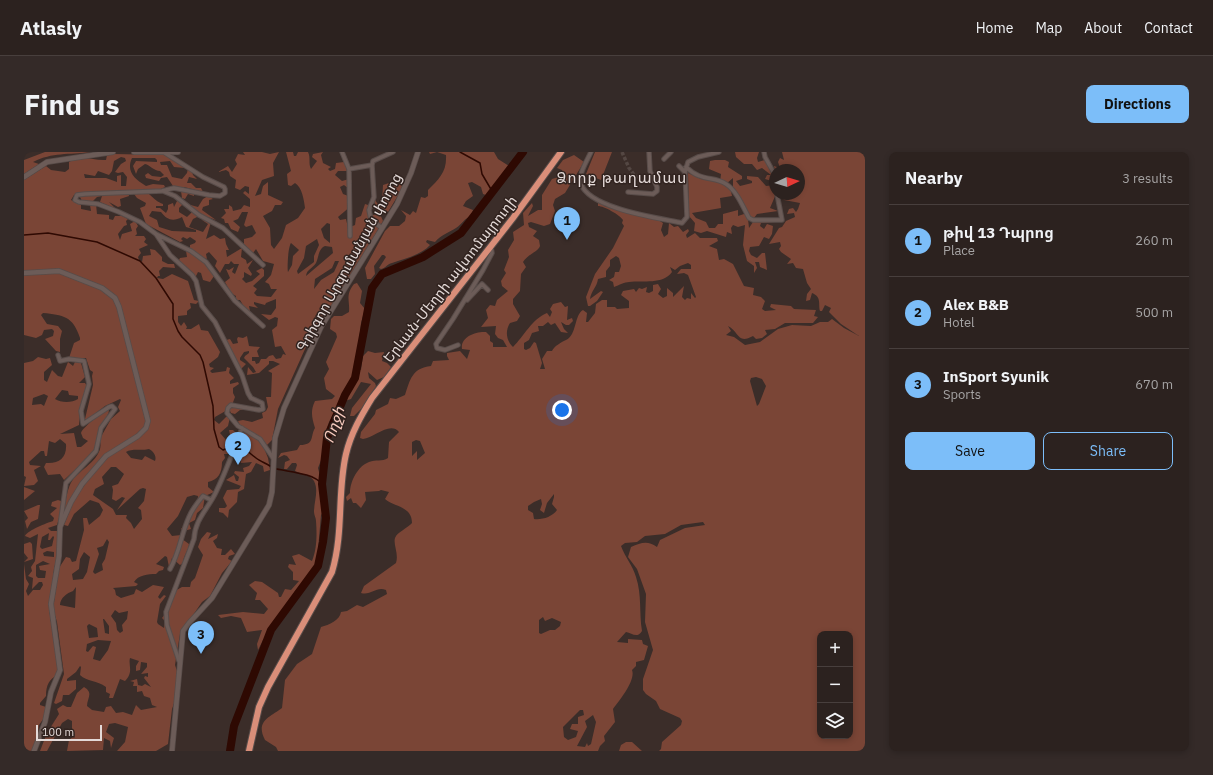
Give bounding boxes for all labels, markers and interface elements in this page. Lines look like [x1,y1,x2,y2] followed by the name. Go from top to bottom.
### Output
[20,16,82,40] text: Atlasly
[976,19,1013,37] text: Home
[1035,19,1062,37] text: Map
[1084,19,1122,37] text: About
[1144,19,1193,37] text: Contact
[1086,85,1189,123] button: Directions
[24,86,120,123] text: Find us
[769,164,805,200] north arrow
[905,167,963,189] text: Nearby
[557,168,687,187] district label: Ձորք թաղամաս
[292,170,406,354] street label: Գրիգոր Արզումանյան փողոց
[1122,170,1173,187] text: 3 results
[379,192,521,366] street label: Երևան-Մեղրի ավտոմայրուղի
[554,207,580,240] pin: 1
[943,223,1054,242] text: թիվ 13 Դպրոց
[914,232,922,249] text: 1
[1135,232,1173,249] text: 260 m
[943,242,975,259] text: Place
[943,295,1009,314] text: Alex B&B
[914,304,922,321] text: 2
[1135,304,1173,321] text: 500 m
[943,314,975,331] text: Hotel
[943,367,1049,386] text: InSport Syunik
[914,376,922,393] text: 3
[1135,376,1173,393] text: 670 m
[943,386,981,403] text: Sports
[552,400,572,420] your location
[319,403,349,445] water label: Ողջի
[225,432,251,465] pin: 2
[905,432,1035,470] button: Save
[1043,432,1173,470] button: Share
[188,621,214,654] pin: 3
[817,631,853,739] map controls
[817,631,853,667] button: +
[817,667,853,703] button: −
[817,703,853,739] button: layers
[36,723,102,742] scale bar
[42,725,74,739] text: 100 m

